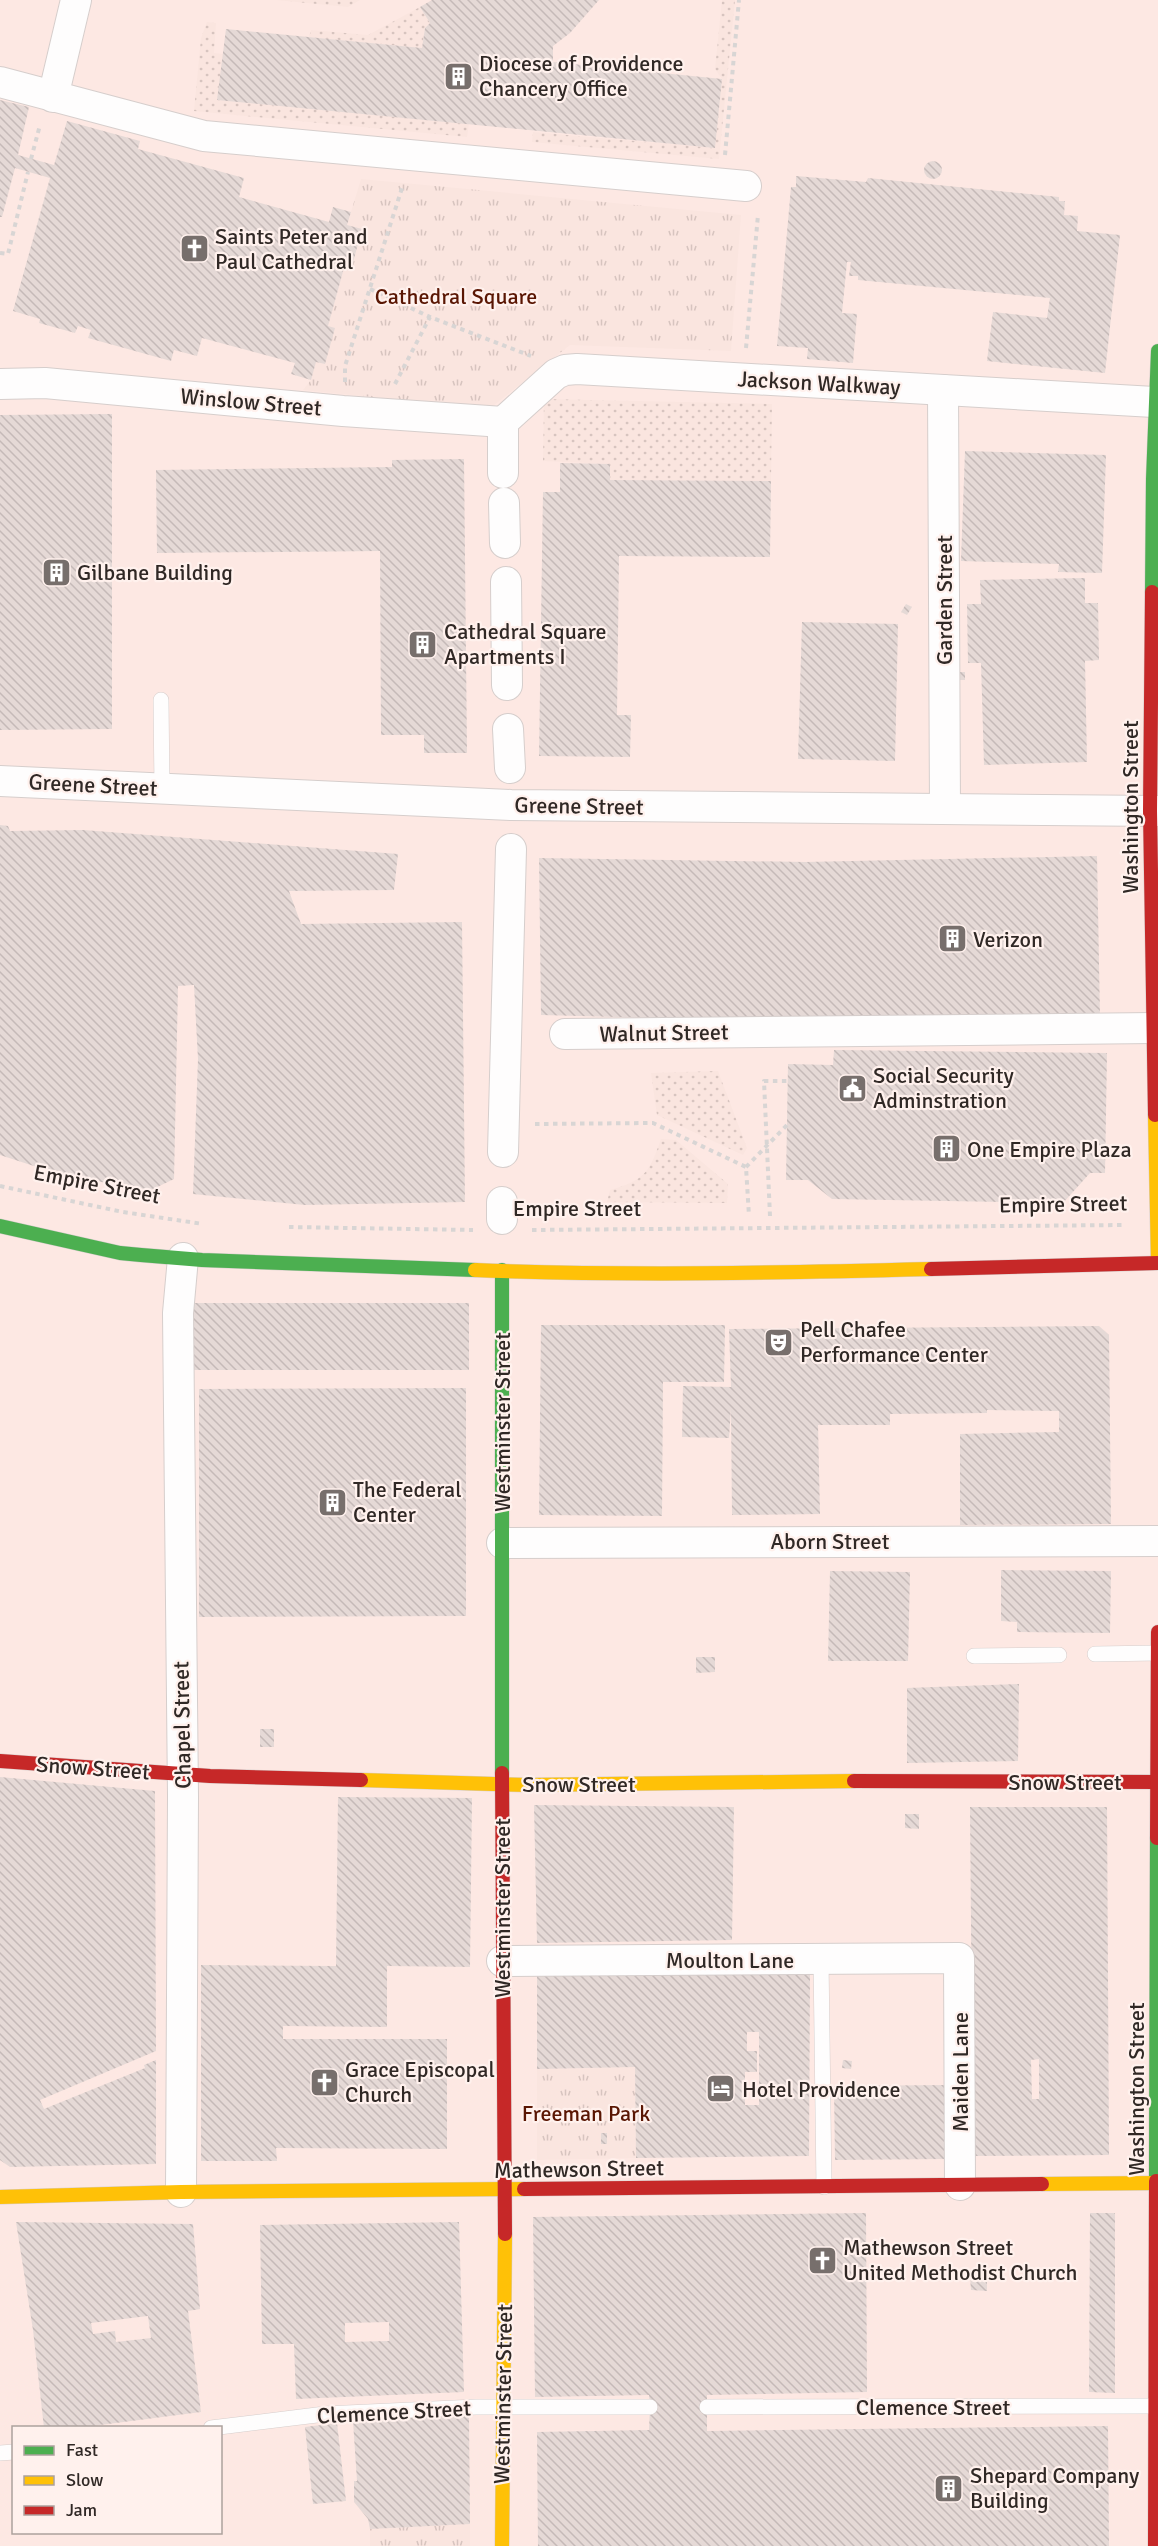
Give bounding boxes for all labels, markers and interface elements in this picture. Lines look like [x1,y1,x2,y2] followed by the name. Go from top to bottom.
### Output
[479,50,684,102] place label: Diocese of Providence Chancery Office
[442,60,474,92] building icon: Diocese of Providence Chancery Office
[215,223,368,275] place label: Saints Peter and Paul Cathedral
[178,233,210,265] church icon: Saints Peter and Paul Cathedral
[375,283,537,310] park label: Cathedral Square
[737,365,902,401] street label: Jackson Walkway
[179,382,323,422] street label: Winslow Street
[931,535,958,665] street label: Garden Street
[40,556,72,588] building icon: Gilbane Building
[77,559,233,586] place label: Gilbane Building
[444,618,607,670] place label: Cathedral Square Apartments I
[407,628,439,660] building icon: Cathedral Square Apartments I
[1117,720,1144,894] street label: Washington Street
[28,768,158,802] street label: Greene Street
[514,791,644,821] street label: Greene Street
[936,923,968,955] building icon: Verizon
[973,926,1043,953] place label: Verizon
[599,1018,729,1048] street label: Walnut Street
[873,1062,1014,1114] place label: Social Security Adminstration
[836,1072,868,1104] public building icon: Social Security Adminstration
[930,1133,962,1165] building icon: One Empire Plaza
[967,1136,1132,1163] place label: One Empire Plaza
[31,1158,163,1210] street label: Empire Street
[999,1189,1128,1219] street label: Empire Street
[513,1195,642,1222] street label: Empire Street
[800,1316,988,1368] place label: Pell Chafee Performance Center
[763,1326,795,1358] theatre icon: Pell Chafee Performance Center
[489,1332,516,1512] street label: Westminster Street
[353,1476,462,1528] place label: The Federal Center
[316,1486,348,1518] building icon: The Federal Center
[771,1528,890,1555] street label: Aborn Street
[167,1661,197,1789] street label: Chapel Street
[35,1751,151,1785] street label: Snow Street
[1008,1769,1122,1796] street label: Snow Street
[522,1771,636,1798] street label: Snow Street
[489,1818,516,1998] street label: Westminster Street
[666,1947,794,1974] street label: Moulton Lane
[1123,2002,1150,2176] street label: Washington Street
[947,2012,974,2132] street label: Maiden Lane
[345,2056,495,2108] place label: Grace Episcopal Church
[308,2066,340,2098] church icon: Grace Episcopal Church
[705,2073,737,2105] hotel icon: Hotel Providence
[742,2076,901,2103] place label: Hotel Providence
[522,2100,650,2127] park label: Freeman Park
[494,2154,665,2184] street label: Mathewson Street
[843,2234,1078,2286] place label: Mathewson Street United Methodist Church
[806,2244,838,2276] church icon: Mathewson Street United Methodist Church
[488,2303,518,2484] street label: Westminster Street
[316,2394,472,2430] street label: Clemence Street
[856,2394,1011,2421] street label: Clemence Street
[12,2426,222,2534] legend
[66,2439,98,2461] text: Fast
[970,2462,1140,2514] place label: Shepard Company Building
[66,2469,103,2491] text: Slow
[933,2472,965,2504] building icon: Shepard Company Building
[66,2499,97,2521] text: Jam

